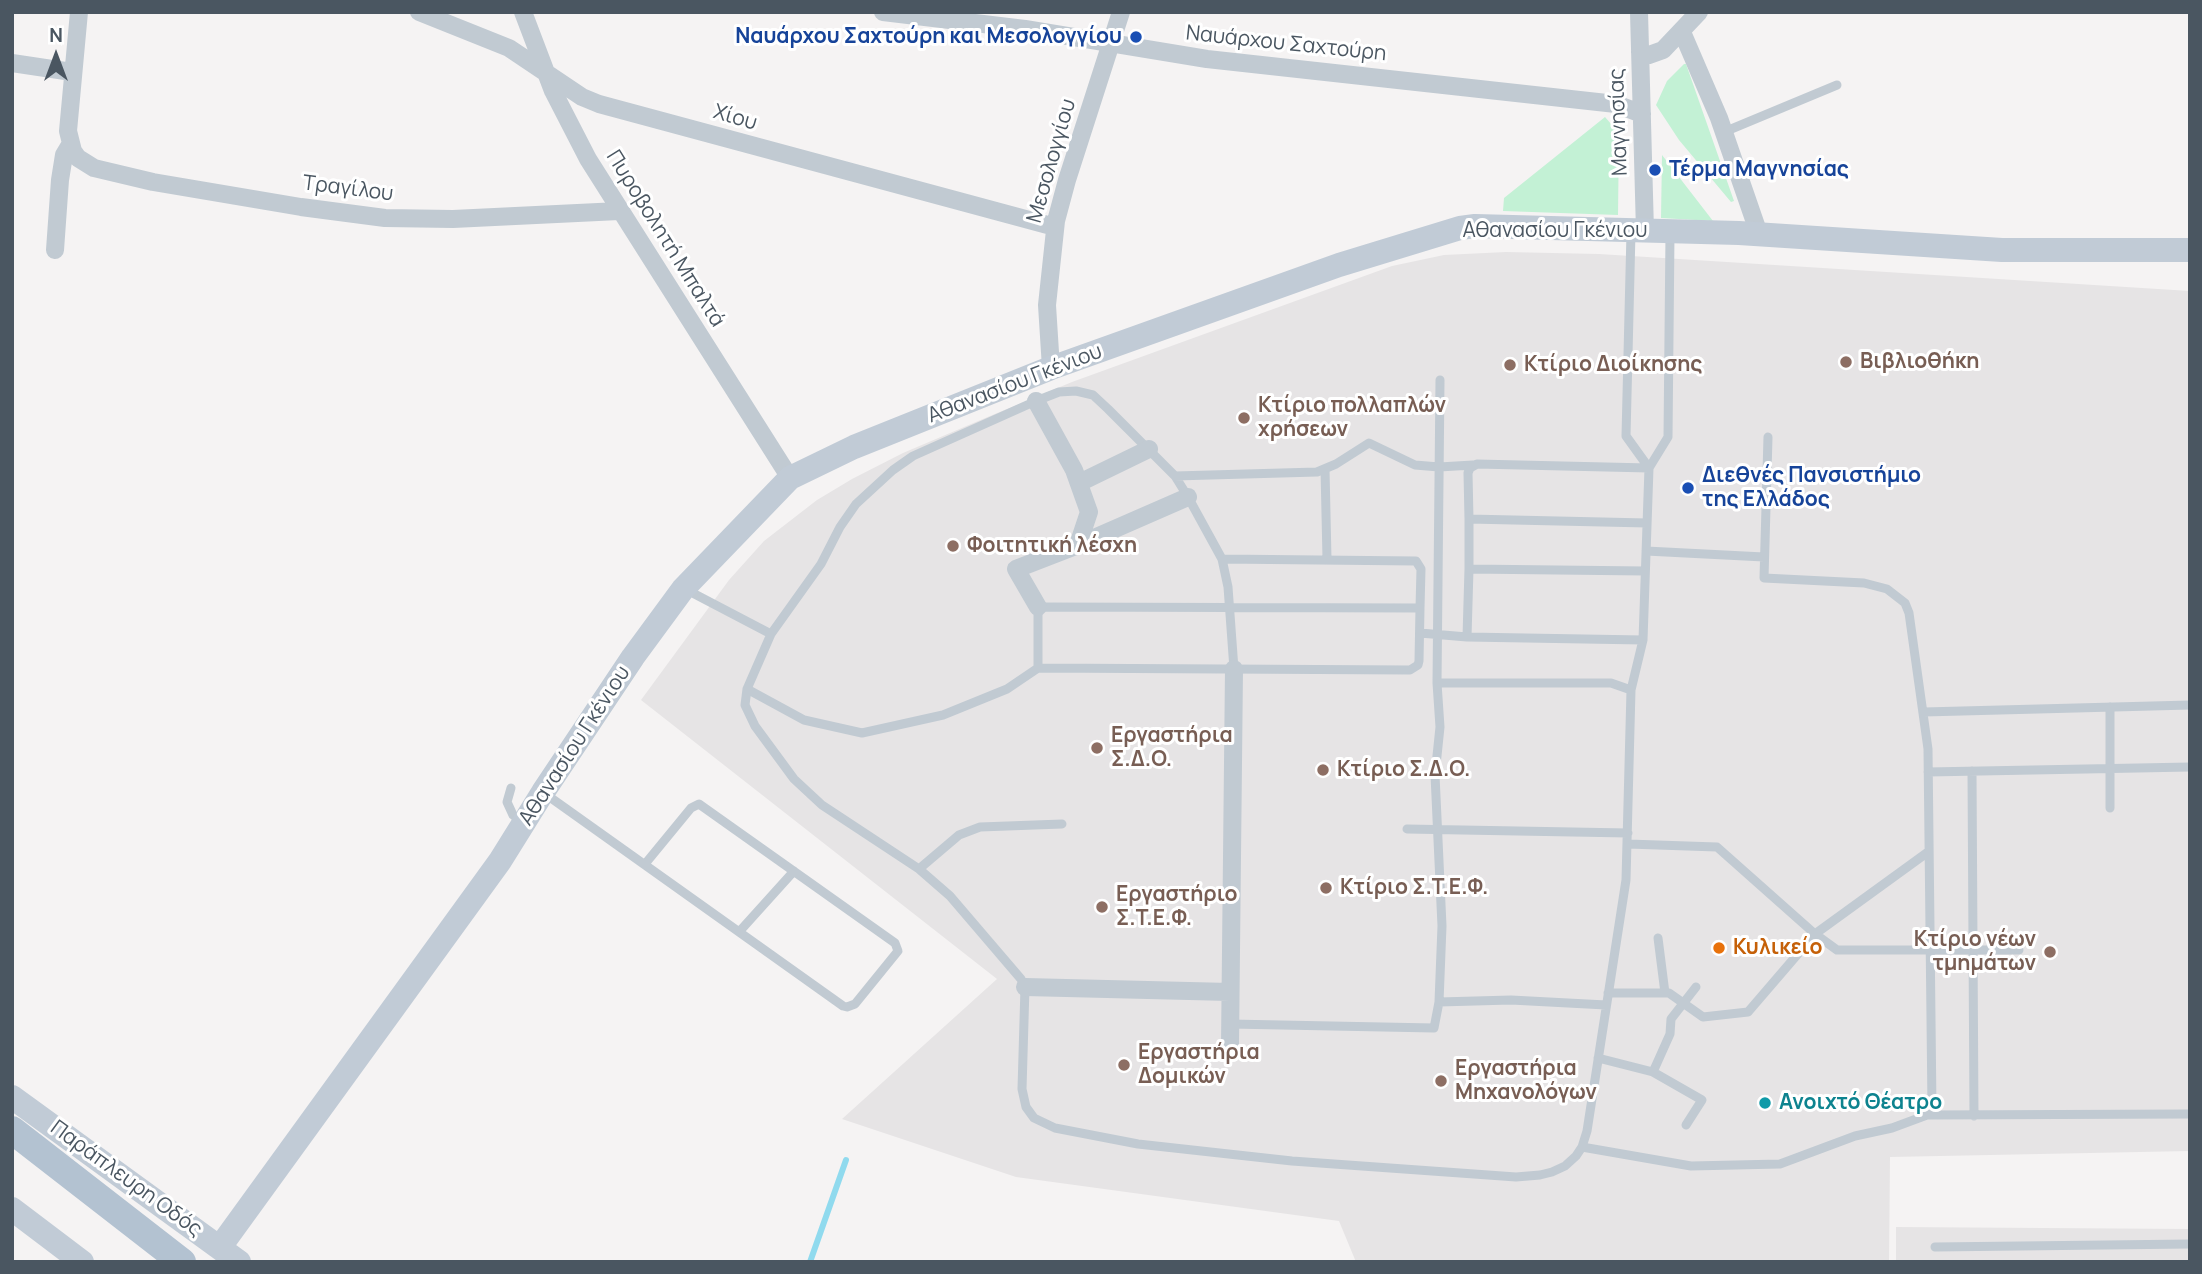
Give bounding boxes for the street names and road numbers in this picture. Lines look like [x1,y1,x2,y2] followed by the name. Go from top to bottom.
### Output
[1184,21,1388,67] street label: Ναυάρχου Σαχτούρη
[1605,68,1633,176] street label: Μαγνησίας
[1022,96,1082,226] street label: Μεσολογγίου
[710,100,760,136] street label: Χίου
[600,146,730,332] street label: Πυροβολητή Μπαλτά
[301,171,395,207] street label: Τραγίλου
[1463,218,1647,244] street label: Αθανασίου Γκένιου
[924,339,1106,429] street label: Αθανασίου Γκένιου
[514,662,636,830] street label: Αθανασίου Γκένιου
[45,1116,207,1242] street label: Παράπλευρη Οδός

